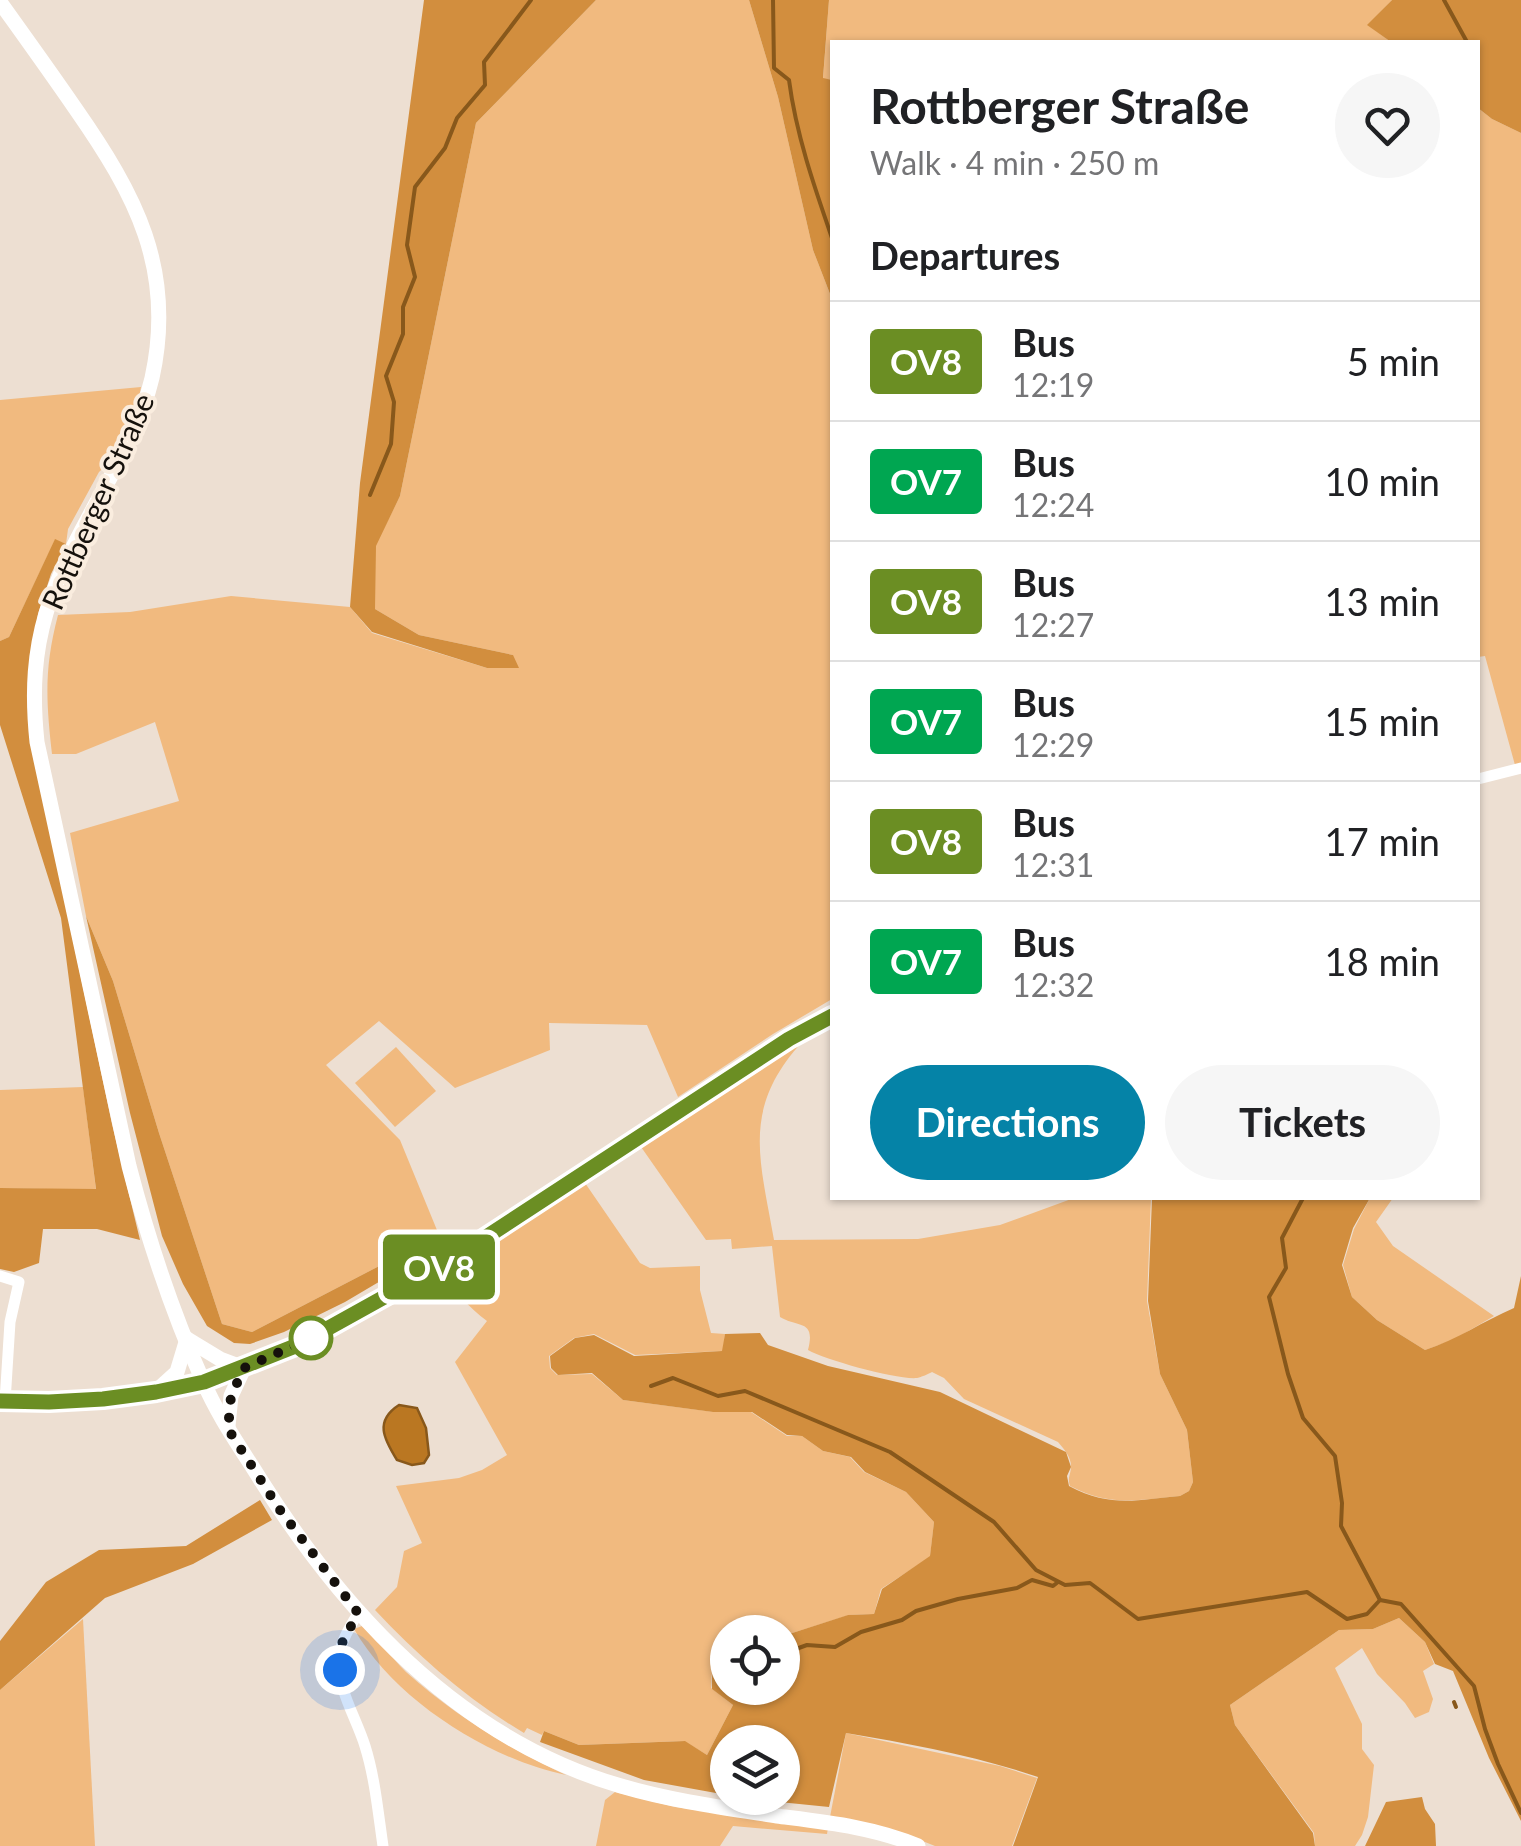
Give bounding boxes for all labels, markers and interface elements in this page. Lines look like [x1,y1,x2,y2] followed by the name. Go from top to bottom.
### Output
[1335,73,1440,178] button: heart
[870,77,1249,134] text: Rottberger Straße
[870,143,1159,182] text: Walk · 4 min · 250 m
[870,232,1060,278] text: Departures
[1012,319,1075,365] text: Bus
[1347,338,1440,384] text: 5 min
[890,340,962,382] text: OV8
[1012,365,1094,404] text: 12:19
[33,387,161,615] street label: Rottberger Straße
[1012,439,1075,485] text: Bus
[1325,458,1440,504] text: 10 min
[890,460,962,502] text: OV7
[1012,485,1094,524] text: 12:24
[1012,559,1075,605] text: Bus
[1325,578,1440,624] text: 13 min
[890,580,962,622] text: OV8
[1012,605,1094,644] text: 12:27
[1012,679,1075,725] text: Bus
[1325,698,1440,744] text: 15 min
[890,700,962,742] text: OV7
[1012,725,1094,764] text: 12:29
[1012,799,1075,845] text: Bus
[1325,818,1440,864] text: 17 min
[890,820,962,862] text: OV8
[1012,845,1094,884] text: 12:31
[1012,919,1075,965] text: Bus
[1325,938,1440,984] text: 18 min
[890,940,962,982] text: OV7
[1012,965,1094,1004] text: 12:32
[870,1065,1145,1180] button: Directions
[1165,1065,1440,1180] button: Tickets
[382,1234,496,1300] line badge: OV8
[403,1246,475,1288] text: OV8
[290,1317,332,1359] unlabelled marker
[710,1615,800,1815] map controls
[710,1615,800,1705] button: locate
[315,1645,365,1695] your location
[710,1725,800,1815] button: layers

